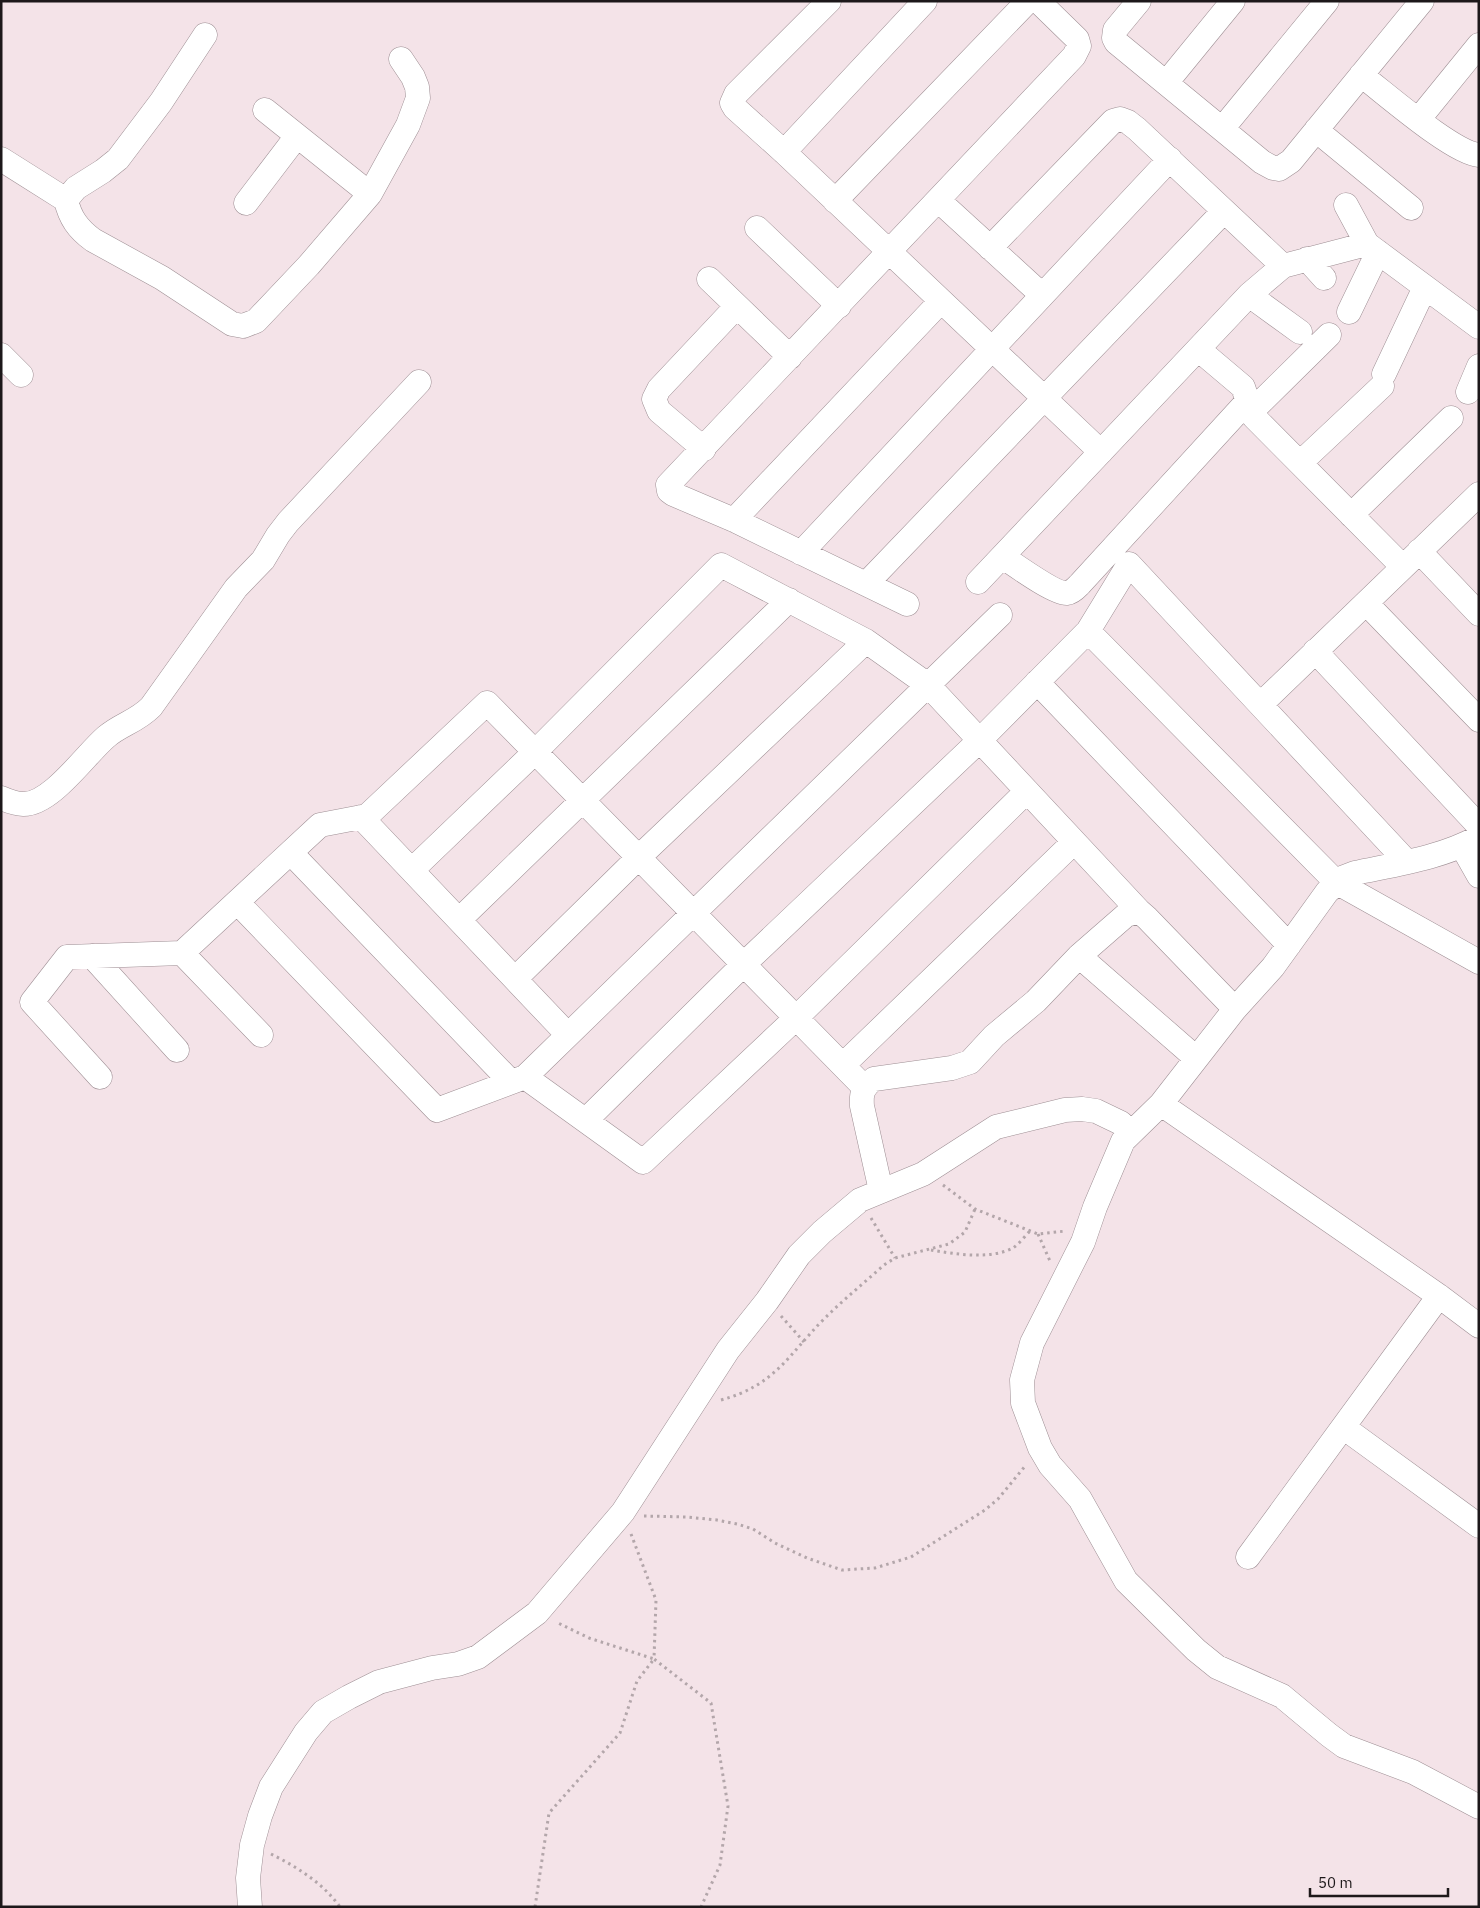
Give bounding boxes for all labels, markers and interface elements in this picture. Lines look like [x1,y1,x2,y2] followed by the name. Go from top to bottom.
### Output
[1310,1866,1448,1898] scale bar
[1318,1873,1353,1892] text: 50 m

